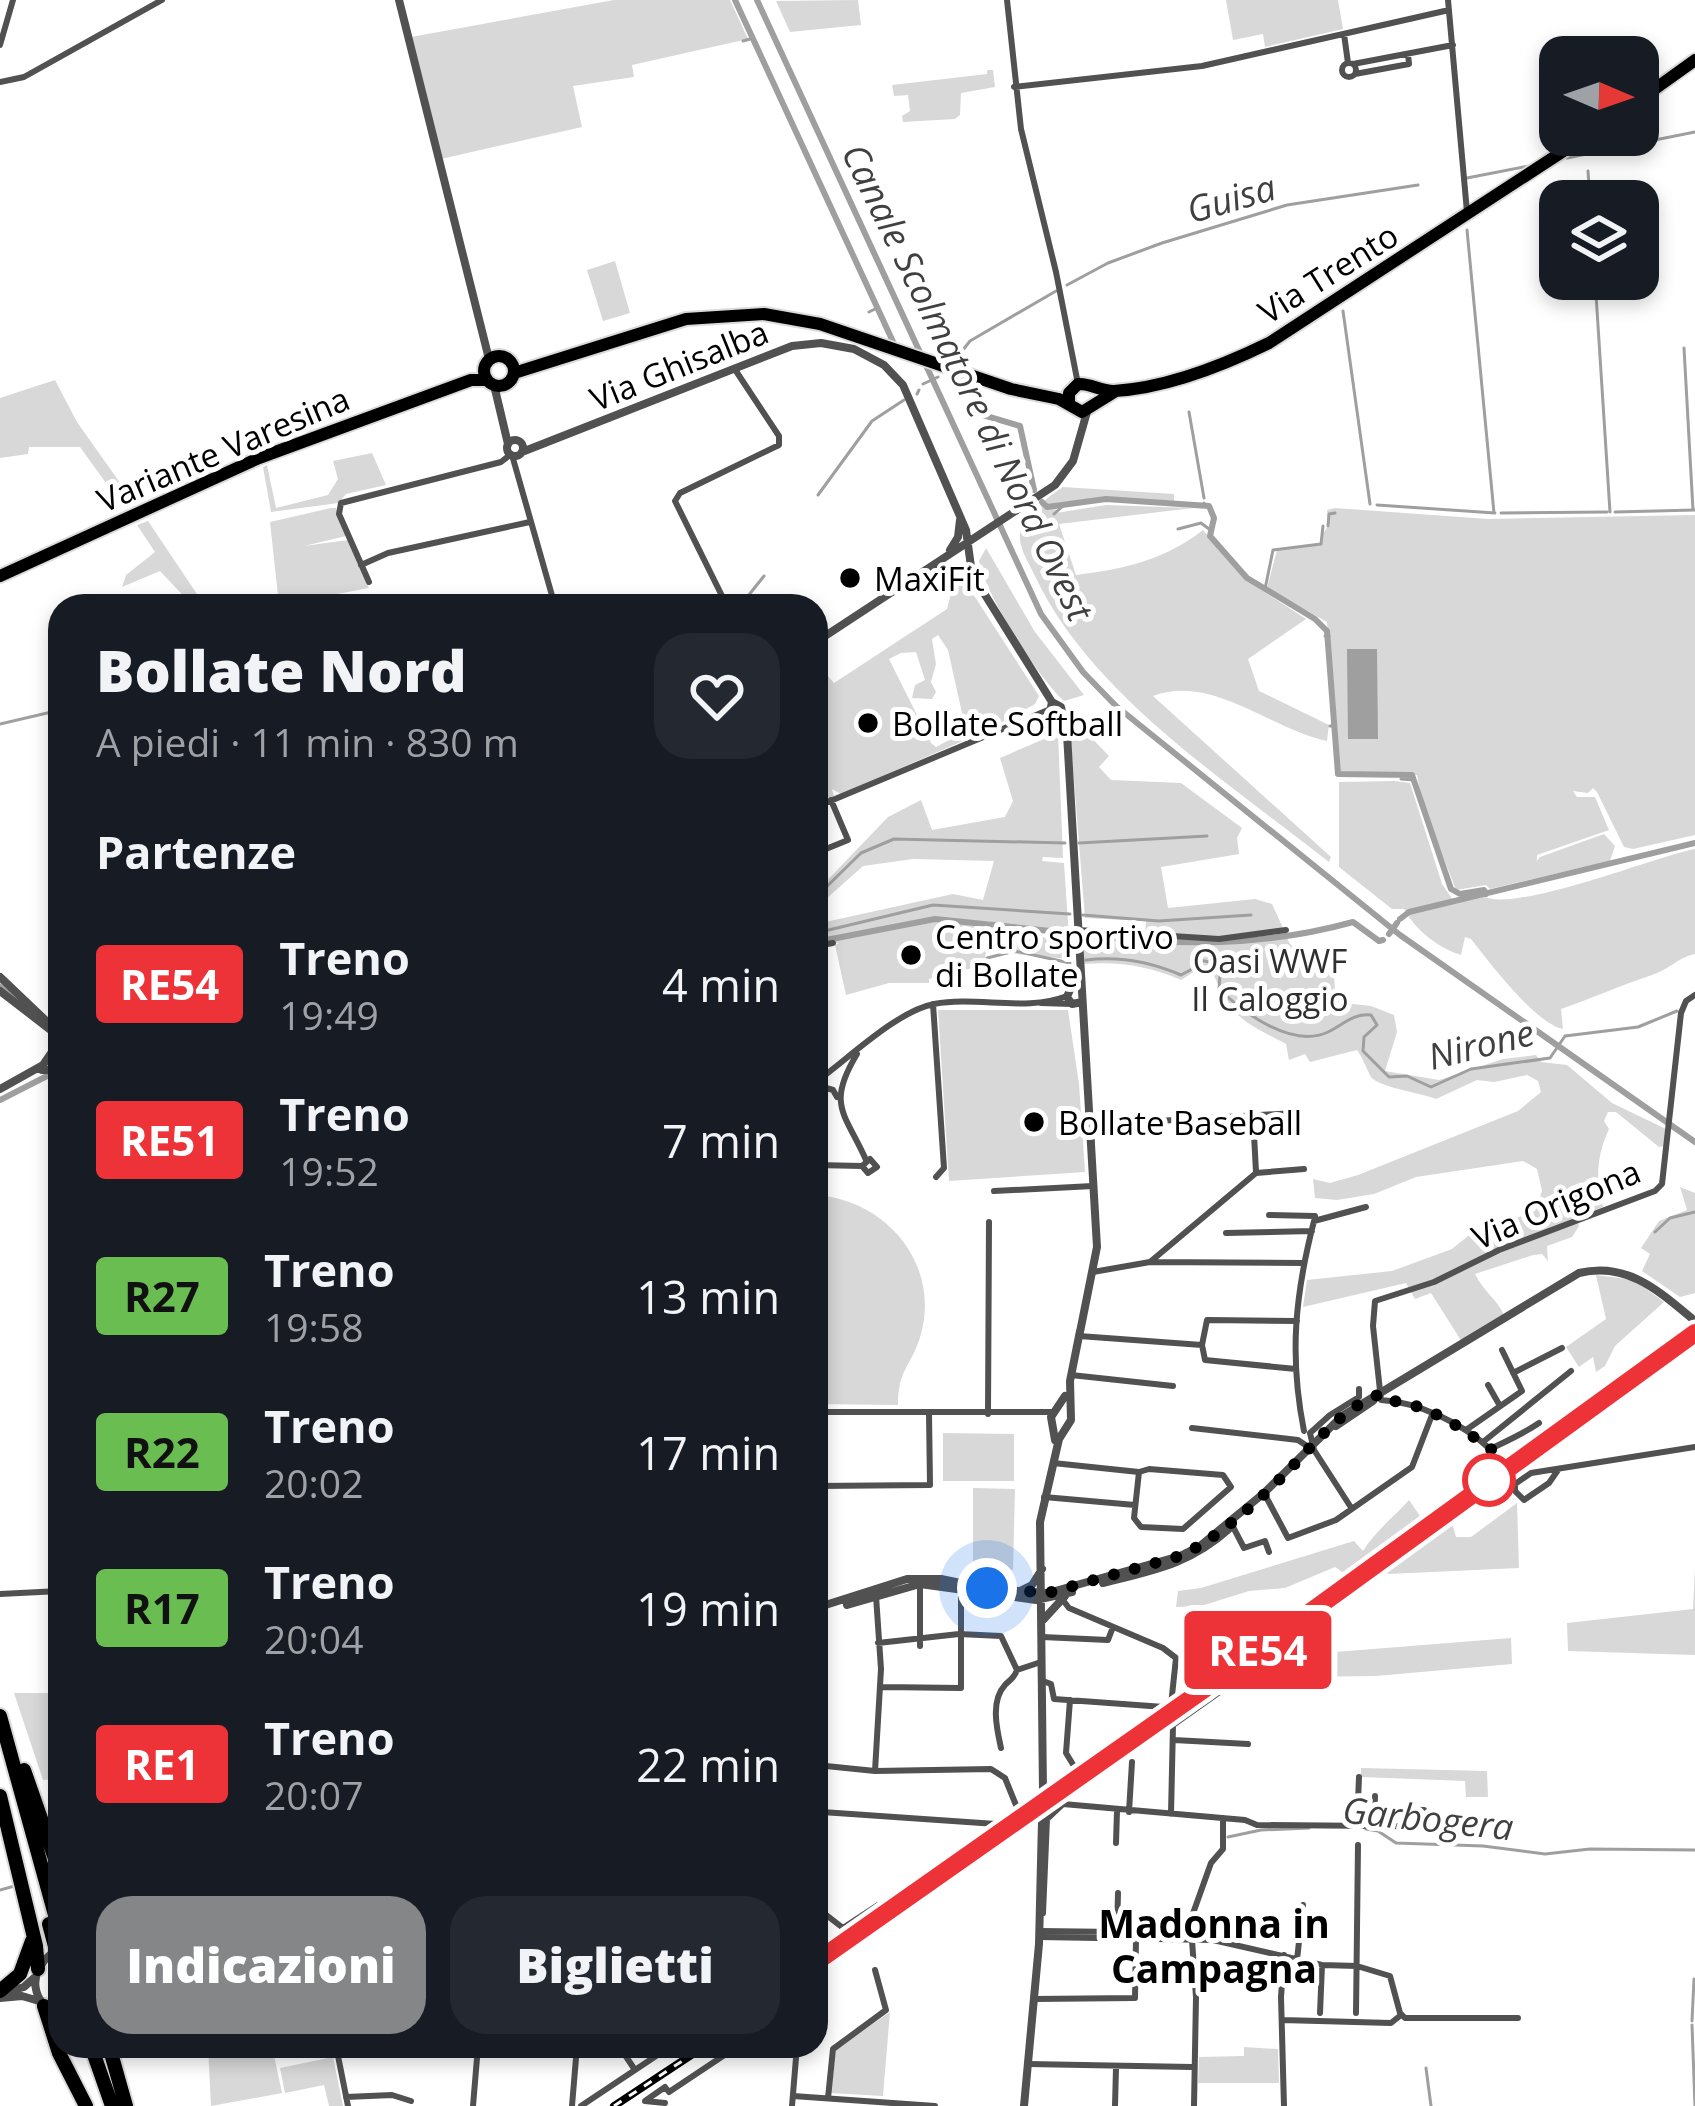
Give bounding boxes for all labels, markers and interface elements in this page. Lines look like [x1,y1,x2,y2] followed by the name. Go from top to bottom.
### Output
[1539,36,1659,156] north arrow
[1539,36,1659,300] map controls
[831,135,1106,630] water label: Canale Scolmatore di Nord Ovest
[1181,162,1281,234] water label: Guisa
[1539,180,1659,300] button: layers
[1250,212,1406,334] street label: Via Trento
[583,309,775,421] street label: Via Ghisalba
[90,376,356,522] street label: Variante Varesina
[874,556,985,601] place label: MaxiFit
[837,565,863,591] marker: MaxiFit
[96,631,467,709] text: Bollate Nord
[654,633,780,759] button: heart
[892,701,1123,746] place label: Bollate Softball
[855,710,881,736] marker: Bollate Softball
[96,715,519,768] text: A piedi · 11 min · 830 m
[96,821,296,882] text: Partenze
[935,914,1174,997] place label: Centro sportivo di Bollate
[279,927,410,988] text: Treno
[1191,938,1349,1021] park label: Oasi WWF Il Caloggio
[898,942,924,968] marker: Centro sportivo di Bollate
[662,954,780,1015] text: 4 min
[120,955,219,1012] text: RE54
[279,988,379,1041] text: 19:49
[1423,1007,1539,1081] water label: Nirone
[279,1083,410,1144] text: Treno
[1058,1100,1302,1145] place label: Bollate Baseball
[1021,1109,1047,1135] marker: Bollate Baseball
[662,1110,780,1171] text: 7 min
[120,1111,219,1168] text: RE51
[279,1144,379,1197] text: 19:52
[1465,1148,1647,1260] street label: Via Origona
[264,1239,395,1300] text: Treno
[636,1266,780,1327] text: 13 min
[124,1267,200,1324] text: R27
[264,1300,363,1353] text: 19:58
[264,1395,395,1456] text: Treno
[636,1422,780,1483] text: 17 min
[124,1423,200,1480] text: R22
[1464,1455,1514,1505] unlabelled marker
[264,1456,363,1509] text: 20:02
[264,1551,395,1612] text: Treno
[957,1558,1017,1618] your location
[636,1578,780,1639] text: 19 min
[124,1579,200,1636] text: R17
[1174,1611,1342,1689] line badge: RE54
[264,1612,363,1665] text: 20:04
[1208,1621,1308,1678] text: RE54
[264,1707,395,1768] text: Treno
[636,1734,780,1795] text: 22 min
[124,1735,200,1792] text: RE1
[264,1768,363,1821] text: 20:07
[1340,1785,1516,1851] water label: Garbogera
[96,1896,426,2034] button: Indicazioni
[450,1896,780,2034] button: Biglietti
[1098,1896,1330,1994] district label: Madonna in Campagna

